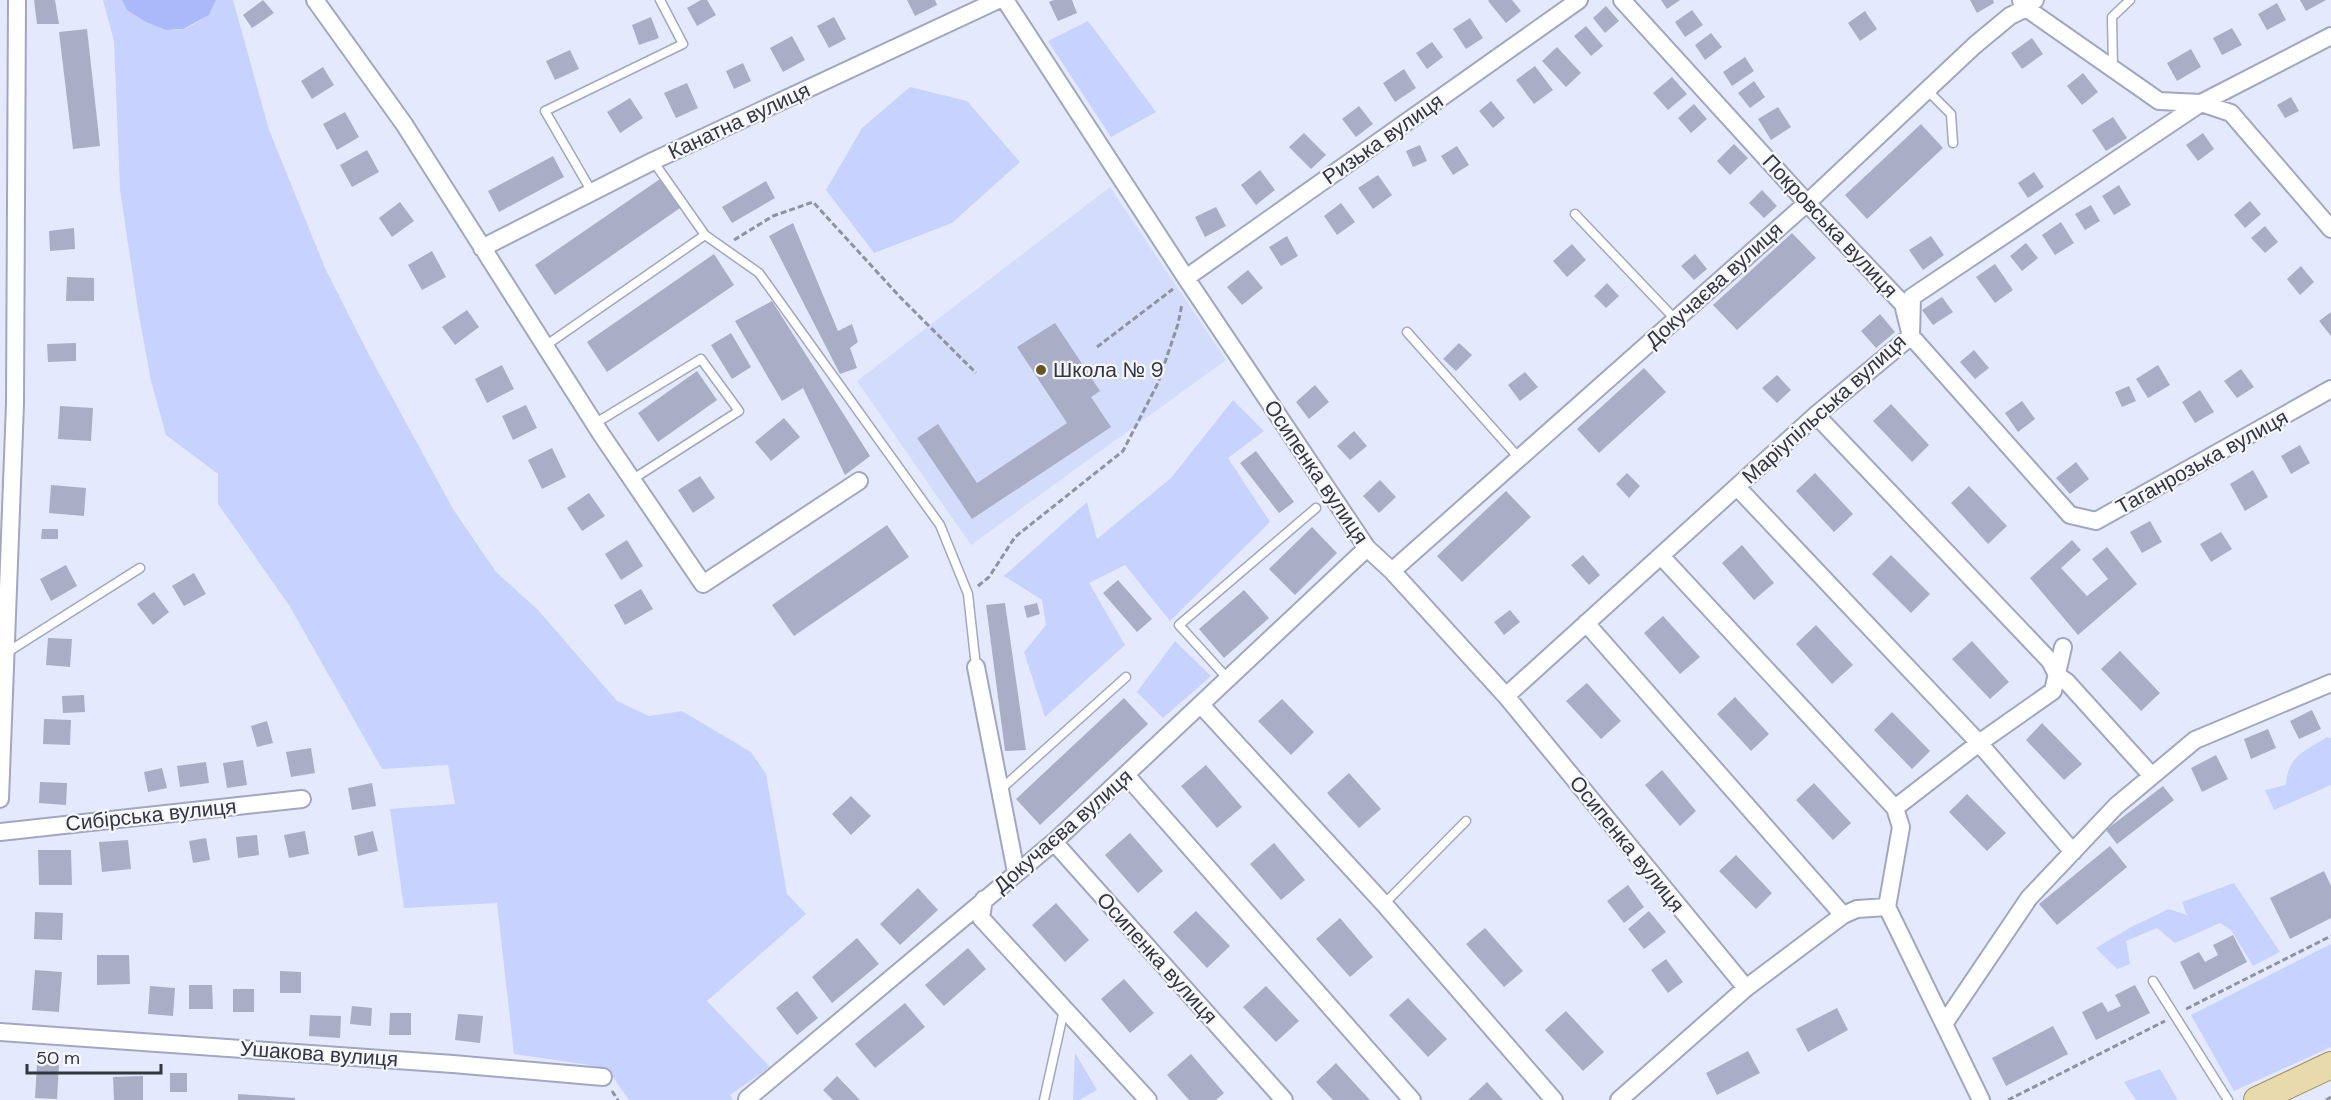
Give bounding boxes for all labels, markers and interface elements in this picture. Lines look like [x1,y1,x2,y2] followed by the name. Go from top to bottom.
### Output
[664,76,814,166] street label: Канатна вулиця
[1317,87,1449,191] street label: Ризька вулиця
[1756,148,1904,304] street label: Покровська вулиця
[1639,216,1789,354] street label: Докучаєва вулиця
[1736,328,1912,490] street label: Маріупільська вулиця
[1053,356,1164,384] place label: Школа № 9
[1034,363,1048,377] marker: Школа № 9
[1257,394,1375,550] street label: Осипенка вулиця
[2111,403,2293,521] street label: Таганрозька вулиця
[988,763,1138,899] street label: Докучаєва вулиця
[1563,770,1691,918] street label: Осипенка вулиця
[64,792,238,838] street label: Сибірська вулиця
[1090,886,1224,1030] street label: Осипенка вулиця
[239,1035,399,1073] street label: Ушакова вулиця
[27,1037,160,1075] scale bar
[36,1046,80,1070] text: 50 m

